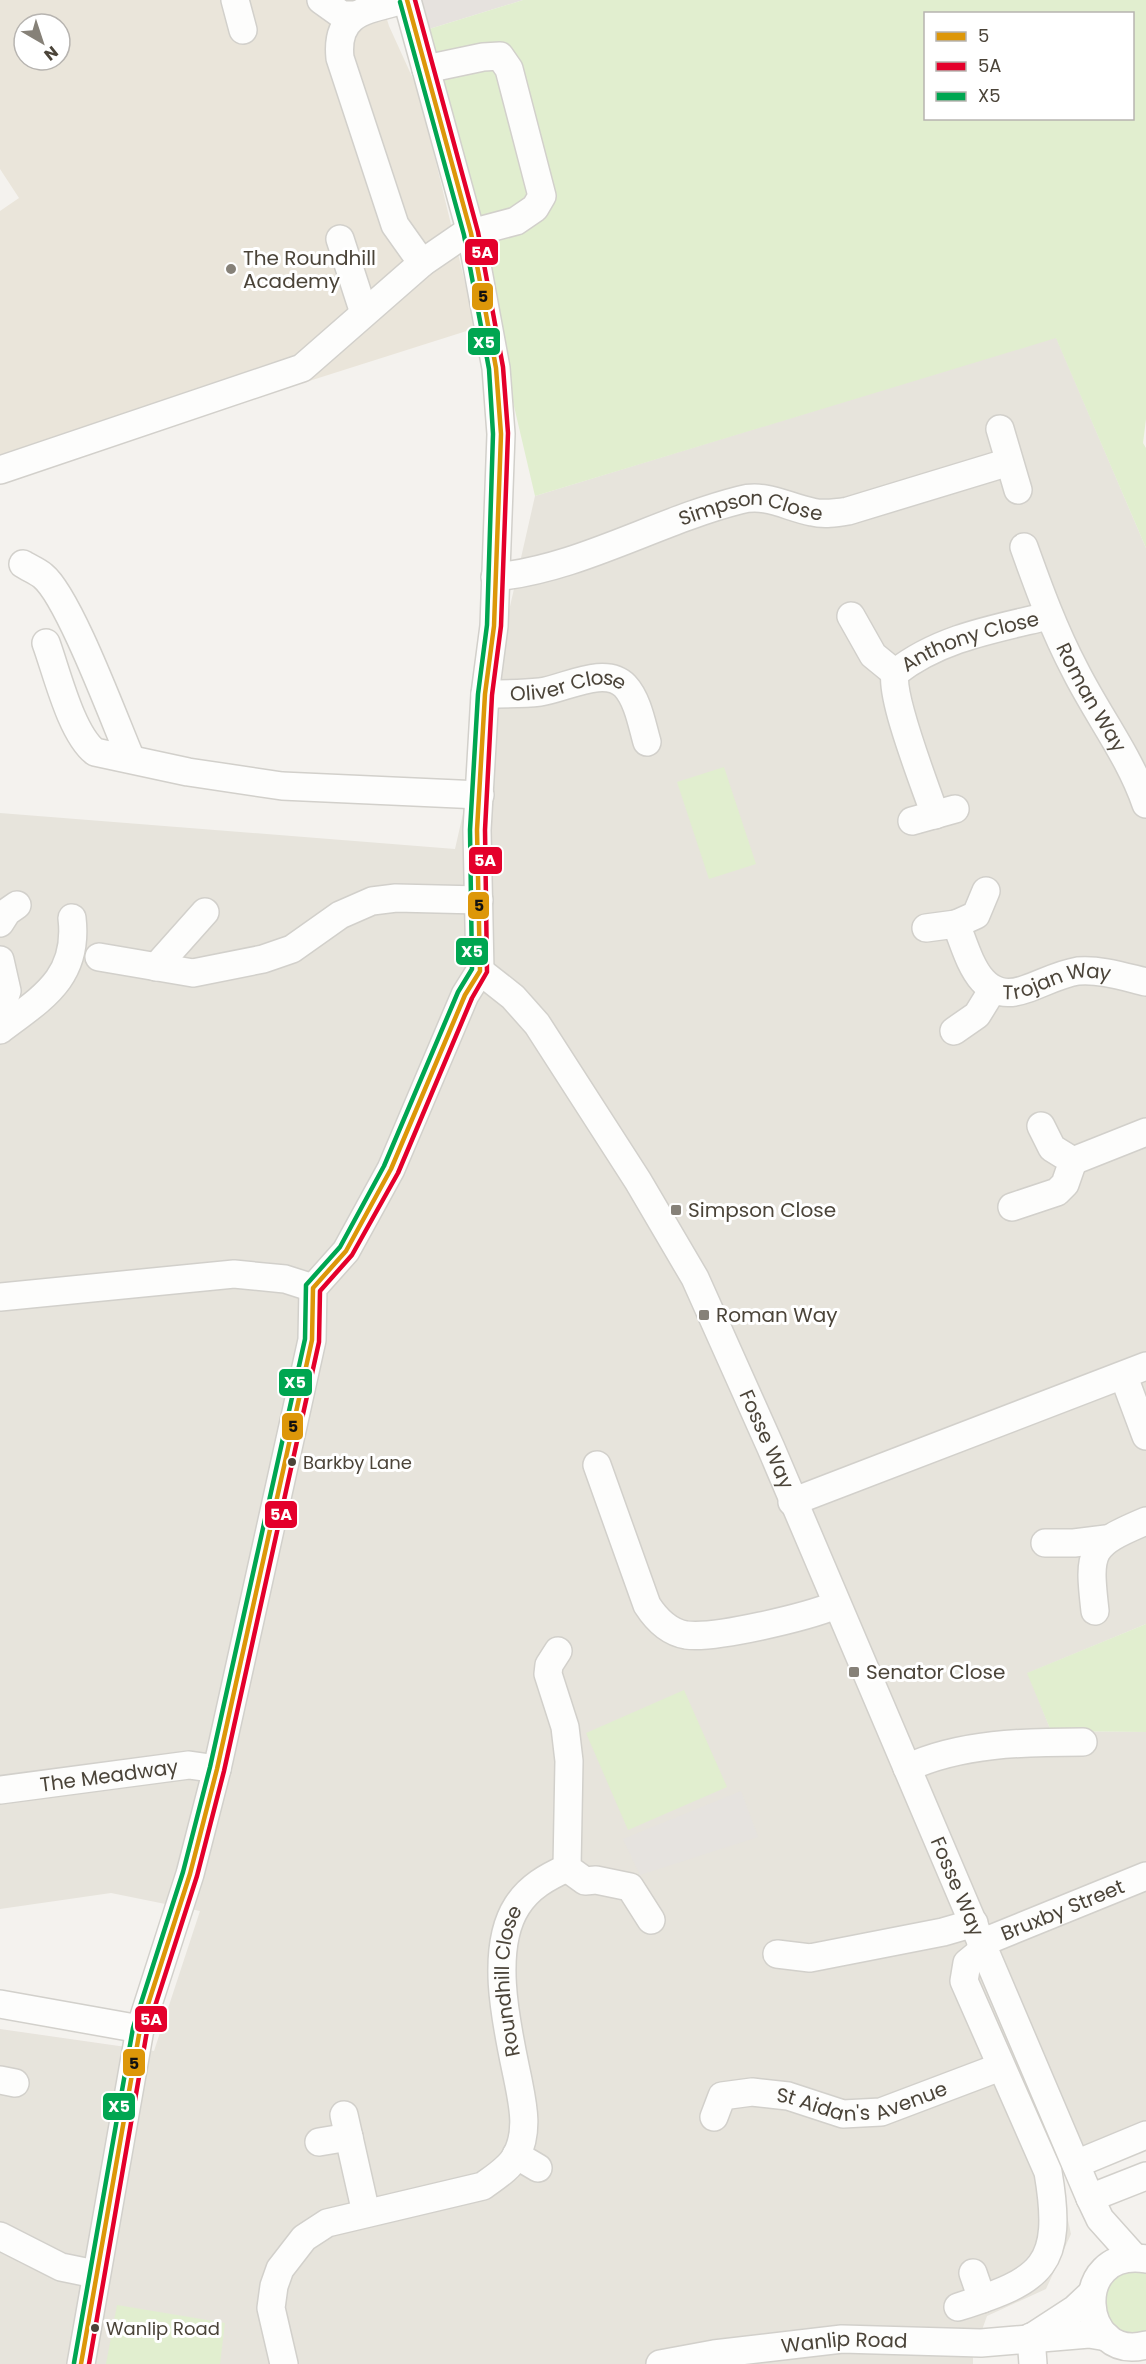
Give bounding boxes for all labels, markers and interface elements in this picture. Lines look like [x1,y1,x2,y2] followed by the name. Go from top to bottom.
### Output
[12,12,72,72] north arrow
[924,12,1134,120] legend
[978,23,989,48] text: 5
[39,41,63,66] text: N
[978,53,1001,78] text: 5A
[978,83,1000,108] text: X5
[464,238,499,266] line badge: 5A
[471,241,493,264] text: 5A
[243,244,376,295] place label: The Roundhill Academy
[224,262,238,276] marker: The Roundhill Academy
[471,282,494,311] line badge: 5
[478,285,488,308] text: 5
[467,327,501,356] line badge: X5
[473,331,495,354] text: X5
[675,484,825,533] street label: Simpson Close
[896,605,1042,678] street label: Anthony Close
[1049,638,1133,757] street label: Roman Way
[509,663,632,708] street label: Oliver Close
[468,846,503,875] line badge: 5A
[474,849,496,872] text: 5A
[467,891,490,920] line badge: 5
[474,894,484,917] text: 5
[455,937,489,966] line badge: X5
[461,940,483,963] text: X5
[1002,956,1113,1007] street label: Trojan Way
[688,1196,836,1224] place label: Simpson Close
[669,1203,683,1217] marker: Simpson Close
[716,1301,838,1329] place label: Roman Way
[697,1308,711,1322] marker: Roman Way
[278,1368,313,1397] line badge: X5
[284,1371,306,1394] text: X5
[733,1385,801,1493] street label: Fosse Way
[281,1412,304,1441] line badge: 5
[288,1415,298,1438] text: 5
[303,1450,412,1475] place label: Barkby Lane
[286,1456,298,1468] marker: Barkby Lane
[264,1500,298,1529] line badge: 5A
[270,1503,292,1526] text: 5A
[866,1658,1005,1686] place label: Senator Close
[847,1665,861,1679] marker: Senator Close
[38,1753,180,1799] street label: The Meadway
[924,1832,991,1941] street label: Fosse Way
[997,1872,1128,1947] street label: Bruxby Street
[488,1900,529,2059] street label: Roundhill Close
[134,2005,168,2033] line badge: 5A
[140,2008,162,2031] text: 5A
[122,2048,146,2077] line badge: 5
[129,2052,139,2075] text: 5
[775,2074,951,2128] street label: St Aidan's Avenue
[102,2092,136,2121] line badge: X5
[108,2095,130,2118] text: X5
[106,2316,220,2341] place label: Wanlip Road
[89,2322,101,2334] marker: Wanlip Road
[780,2325,908,2360] street label: Wanlip Road

